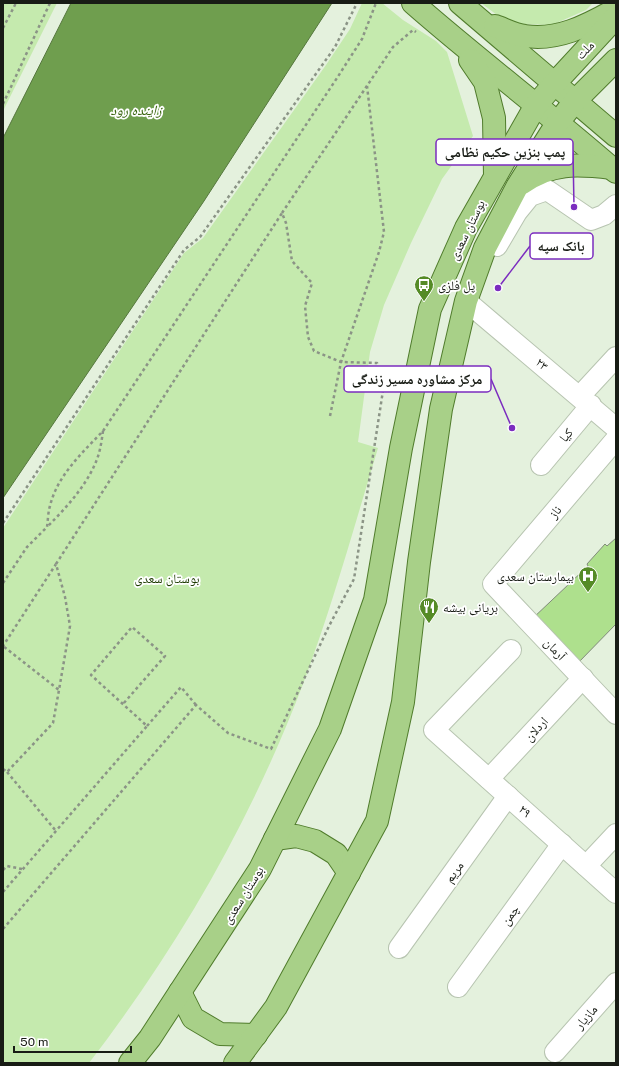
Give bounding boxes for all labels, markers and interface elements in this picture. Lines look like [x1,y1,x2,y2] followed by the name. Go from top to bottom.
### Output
[573,38,597,62] street label: ملت
[110,102,163,118] water label: زاینده رود
[436,139,573,165] callout: پمپ بنزین حکیم نظامی
[445,144,566,162] text: پمپ بنزین حکیم نظامی
[446,197,489,263] street label: بوستان سعدی
[530,233,593,259] callout: بانک سپه
[537,238,585,255] text: بانک سپه
[413,274,435,302] bus stop icon: پل فلزی
[438,278,475,294] place label: پل فلزی
[533,354,551,374] street label: ۲۳
[344,366,491,392] callout: مرکز مشاوره مسیر زندگی
[352,371,482,388] text: مرکز مشاوره مسیر زندگی
[556,425,577,445] street label: کیا
[545,503,565,523] street label: ناز
[577,565,599,593] hospital icon: بیمارستان سعدی
[497,569,574,585] place label: بیمارستان سعدی
[134,571,200,587] park label: بوستان سعدی
[418,596,440,624] restaurant icon: بریانی بیشه
[443,600,498,616] place label: بریانی بیشه
[540,635,569,664] street label: آرمان
[521,714,552,745] street label: اردلان
[516,802,534,821] street label: ۲۹
[441,858,468,886] street label: مریم
[219,863,267,927] street label: بوستان سعدی
[498,902,523,929] street label: چمن
[571,1002,601,1034] street label: مازیار
[14,1028,131,1054] scale bar
[20,1035,48,1049] text: 50 m

